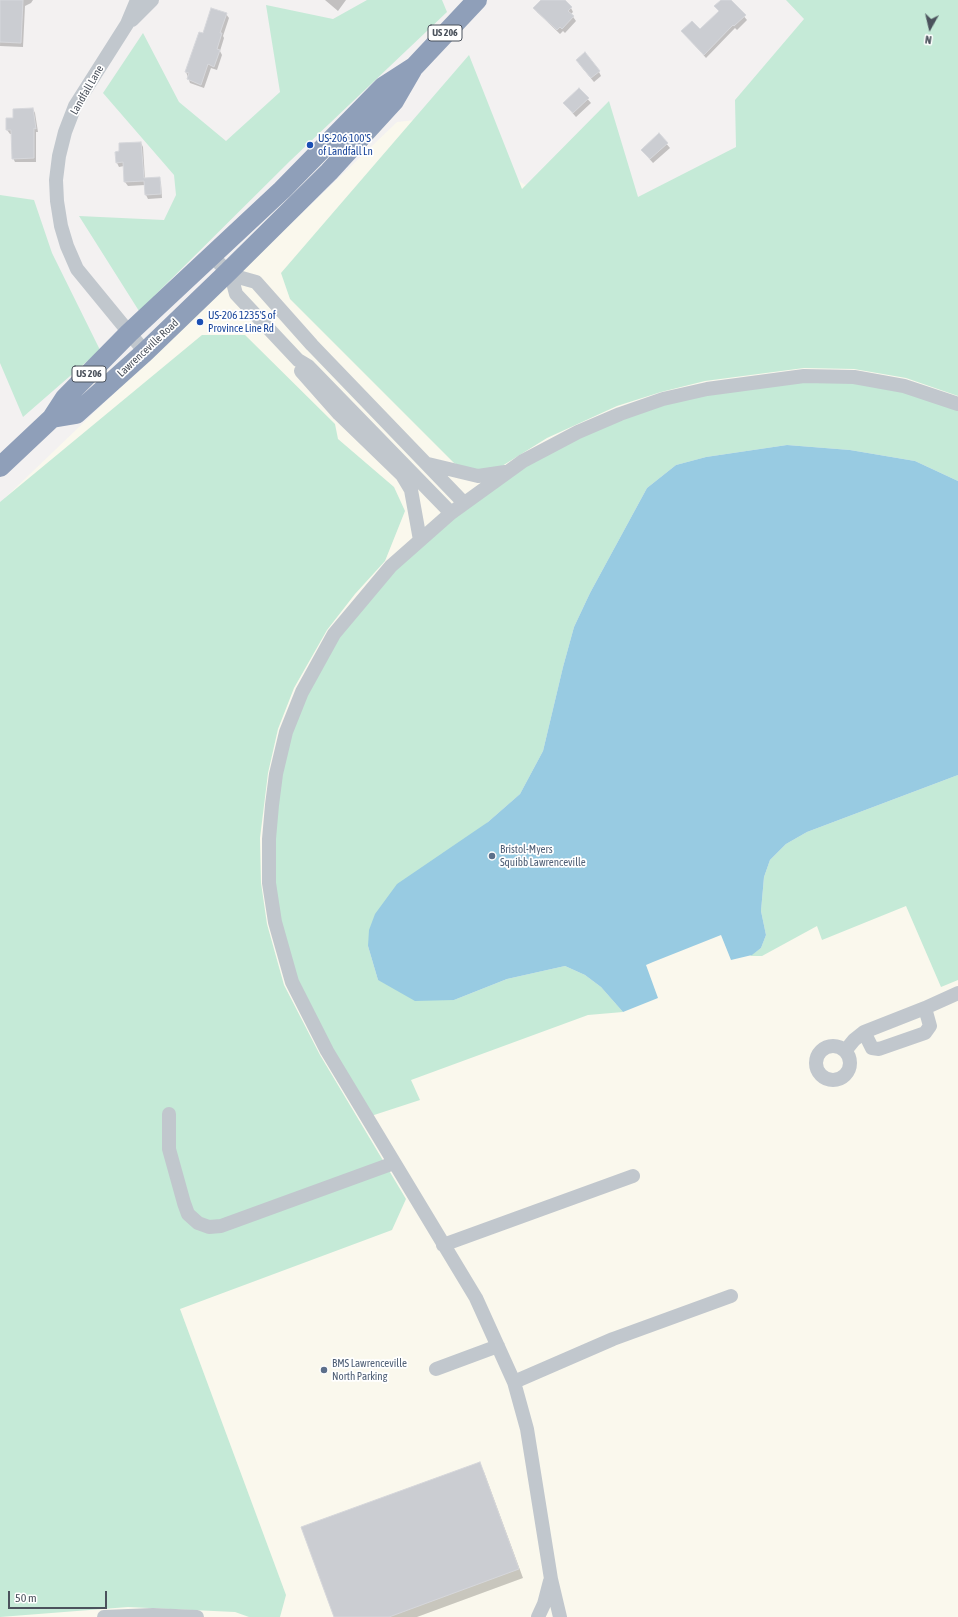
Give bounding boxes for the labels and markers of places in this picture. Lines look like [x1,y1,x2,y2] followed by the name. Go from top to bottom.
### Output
[318,132,373,158] place label: US-206 100'S of Landfall Ln
[305,140,315,150] marker: US-206 100'S of Landfall Ln
[208,309,276,335] place label: US-206 1235'S of Province Line Rd
[195,317,205,327] marker: US-206 1235'S of Province Line Rd
[500,843,586,869] place label: Bristol-Myers Squibb Lawrenceville
[487,851,497,861] marker: Bristol-Myers Squibb Lawrenceville
[332,1357,407,1383] place label: BMS Lawrenceville North Parking
[319,1365,329,1375] marker: BMS Lawrenceville North Parking

